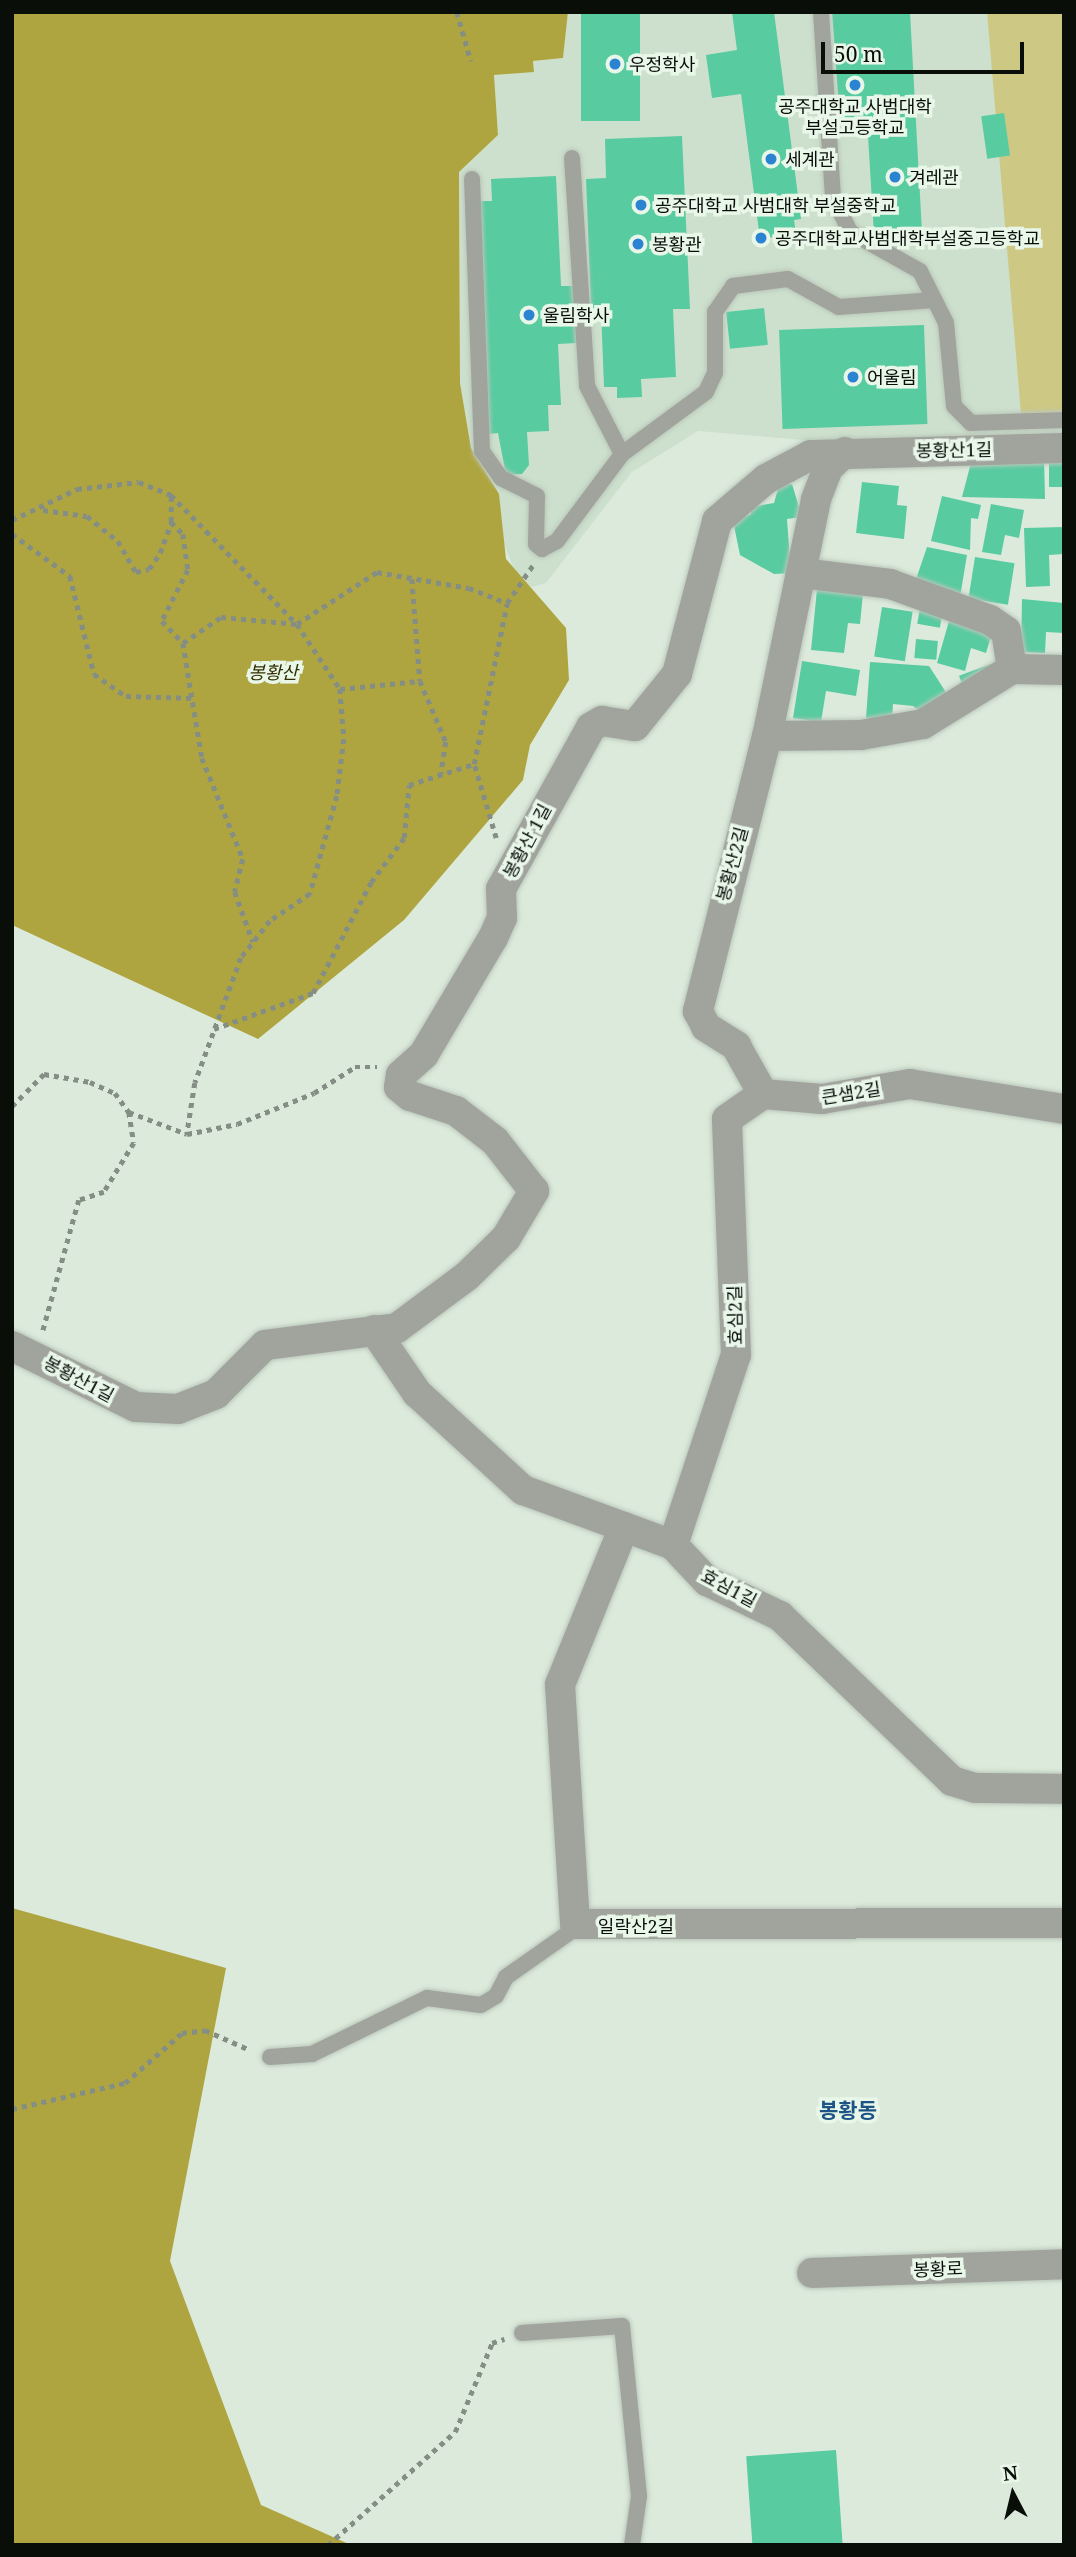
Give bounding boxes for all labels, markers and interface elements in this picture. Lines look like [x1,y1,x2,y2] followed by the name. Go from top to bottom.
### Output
[824,28,1027,72] scale bar
[834,40,883,68] text: 50 m
[629,53,695,75] place label: 우정학사
[607,56,623,72] marker: 우정학사
[847,77,863,93] marker: 공주대학교 사범대학 부설고등학교
[778,96,932,138] place label: 공주대학교 사범대학 부설고등학교
[785,148,835,170] place label: 세계관
[763,151,779,167] marker: 세계관
[909,166,959,188] place label: 겨레관
[887,169,903,185] marker: 겨레관
[655,194,896,216] place label: 공주대학교 사범대학 부설중학교
[633,197,649,213] marker: 공주대학교 사범대학 부설중학교
[775,227,1040,249] place label: 공주대학교사범대학부설중고등학교
[753,230,769,246] marker: 공주대학교사범대학부설중고등학교
[652,233,702,255] place label: 봉황관
[630,236,646,252] marker: 봉황관
[543,304,609,326] place label: 울림학사
[521,307,537,323] marker: 울림학사
[867,366,917,388] place label: 어울림
[845,369,861,385] marker: 어울림
[916,439,992,461] street label: 봉황산1길
[248,661,298,683] park label: 봉황산
[498,800,556,882] street label: 봉황산 1길
[712,824,752,904] street label: 봉황산2길
[820,1078,882,1108] street label: 큰샘2길
[724,1285,746,1345] street label: 효심2길
[40,1352,118,1406] street label: 봉황산1길
[698,1564,760,1612] street label: 효심1길
[598,1915,674,1937] street label: 일락산2길
[819,2097,877,2123] district label: 봉황동
[913,2257,963,2281] street label: 봉황로
[978,2459,1048,2529] north arrow
[1001,2459,1019,2487] text: N

